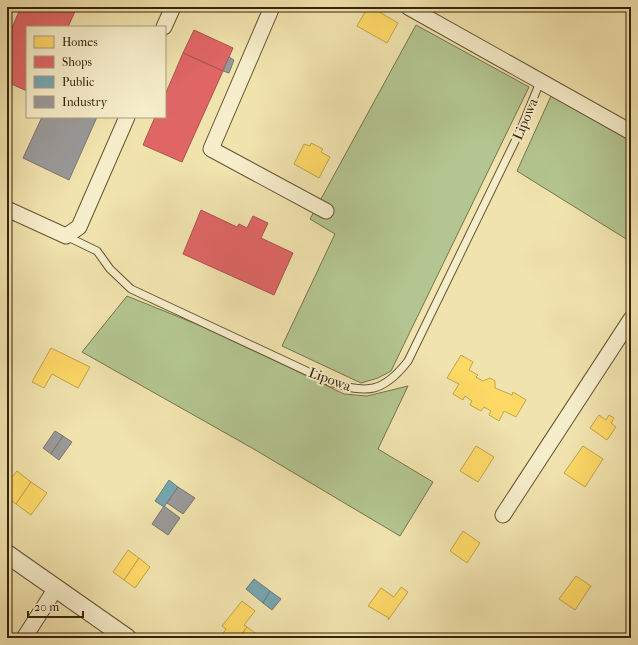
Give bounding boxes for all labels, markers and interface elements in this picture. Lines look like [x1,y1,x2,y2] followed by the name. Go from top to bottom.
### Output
[26,26,166,118] legend
[62,35,98,49] text: Homes
[62,55,92,69] text: Shops
[62,75,94,89] text: Public
[62,95,108,109] text: Industry
[509,95,542,143] street label: Lipowa
[306,364,354,395] street label: Lipowa
[28,593,83,619] scale bar
[34,600,59,614] text: 20 m

